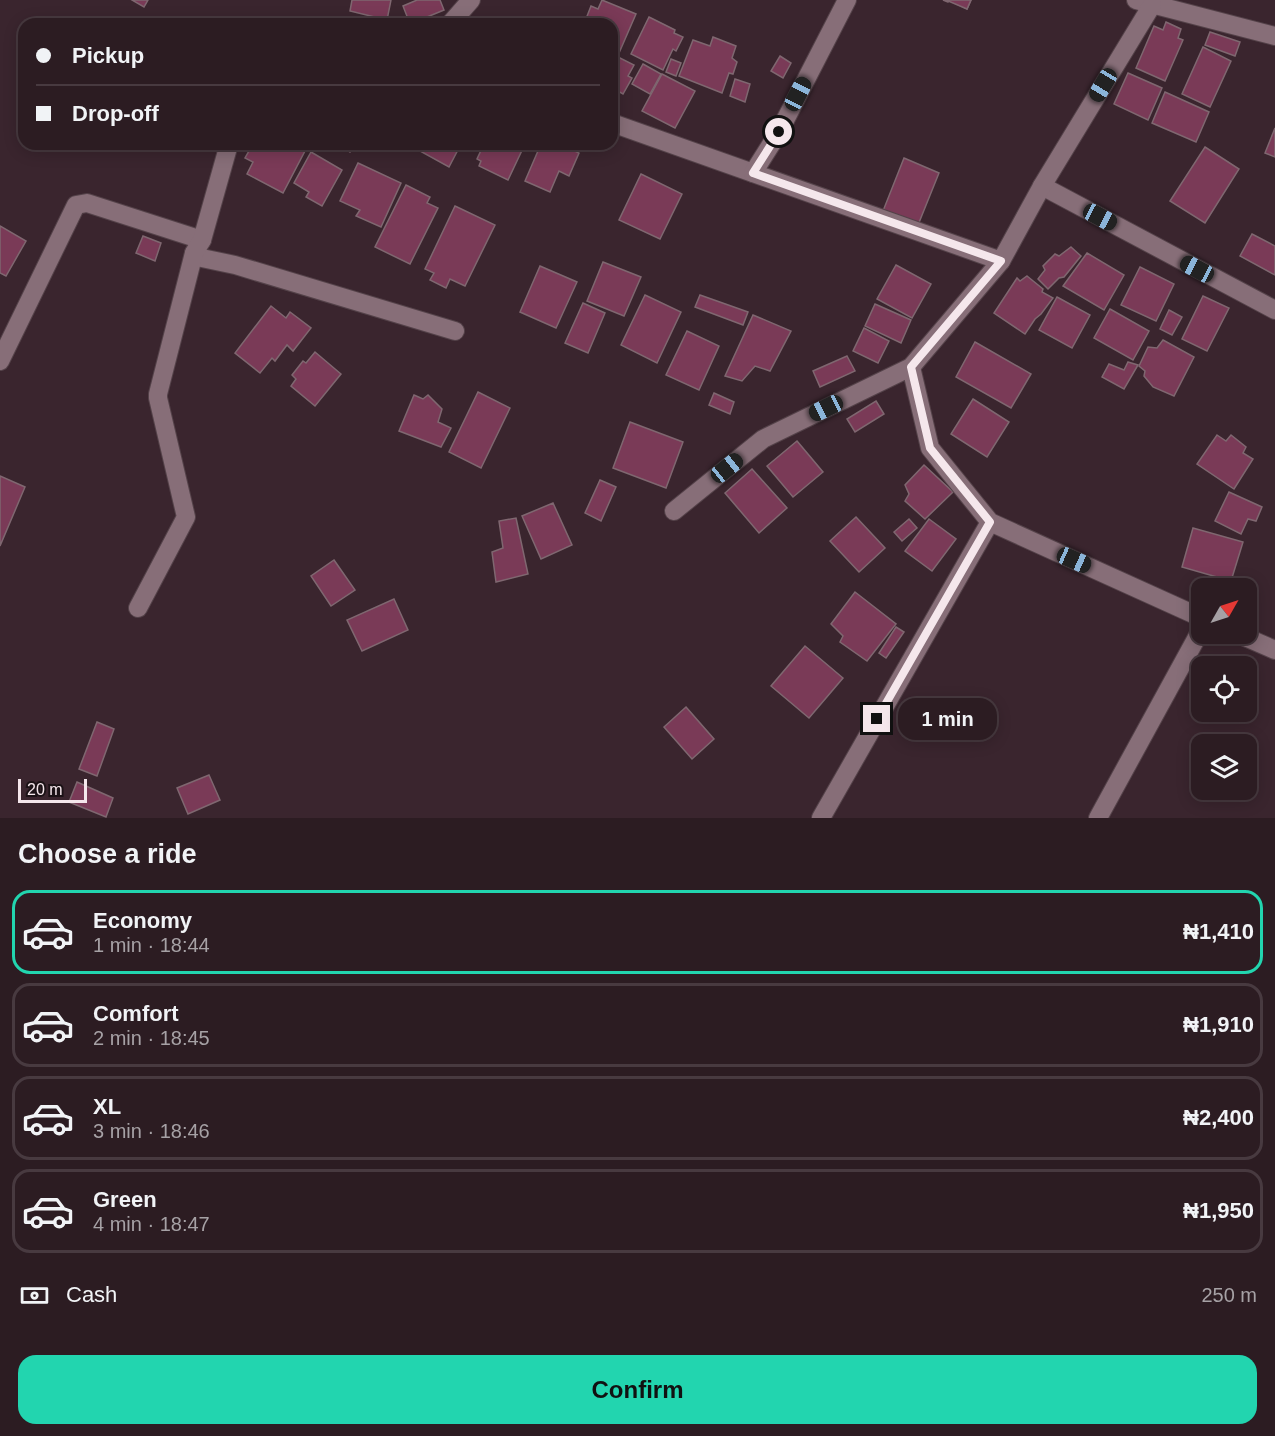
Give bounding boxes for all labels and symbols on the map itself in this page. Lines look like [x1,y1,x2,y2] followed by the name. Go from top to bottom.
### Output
[1086,65,1120,105] car
[782,74,814,114] car
[765,118,792,145] route start
[1080,201,1120,233] car
[1177,253,1217,285] car
[806,392,846,424] car
[707,450,747,486] car
[1054,544,1094,576] car
[1191,578,1257,644] north arrow
[898,698,997,740] callout: 1 min
[863,705,890,732] route end
[18,776,87,804] scale bar

